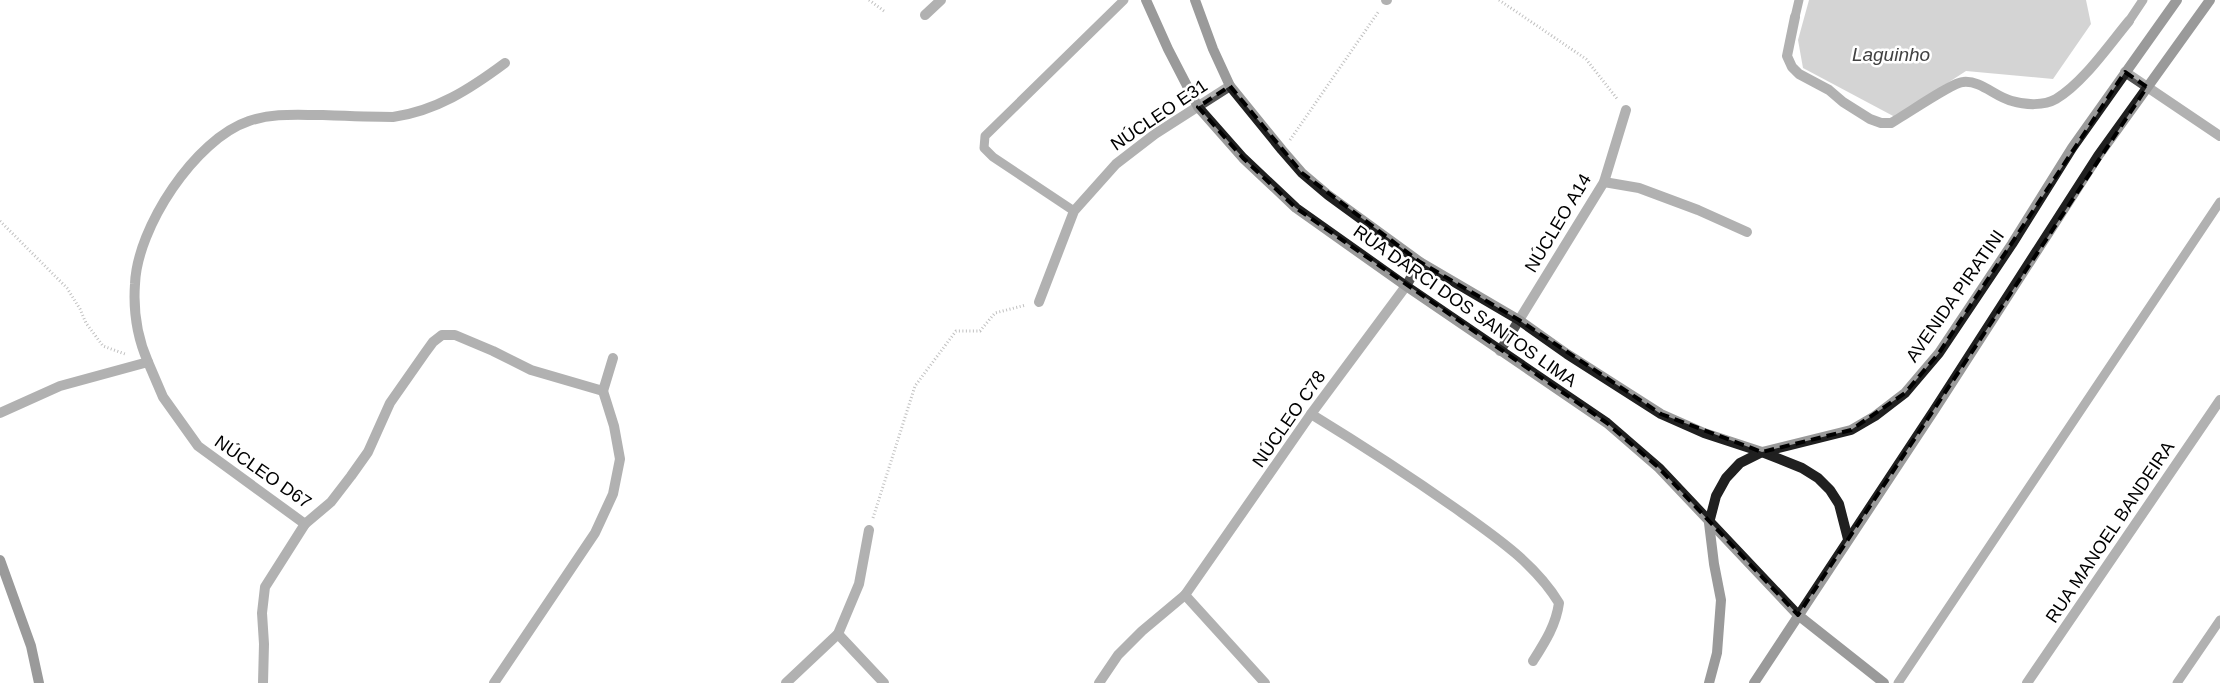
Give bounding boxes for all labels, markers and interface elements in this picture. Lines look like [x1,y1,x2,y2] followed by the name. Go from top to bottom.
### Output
[1852,44,1930,65] water label: Laguinho
[1106,75,1211,155] street label: NÚCLEO E31
[1520,170,1595,276] street label: NÚCLEO A14
[1350,221,1580,391] street label: RUA DARCI DOS SANTOS LIMA
[1902,226,2008,366] street label: AVENIDA PIRATINI
[1248,366,1330,471] street label: NÚCLEO C78
[211,431,316,513] street label: NÚCLEO D67
[2042,438,2178,626] street label: RUA MANOEL BANDEIRA

